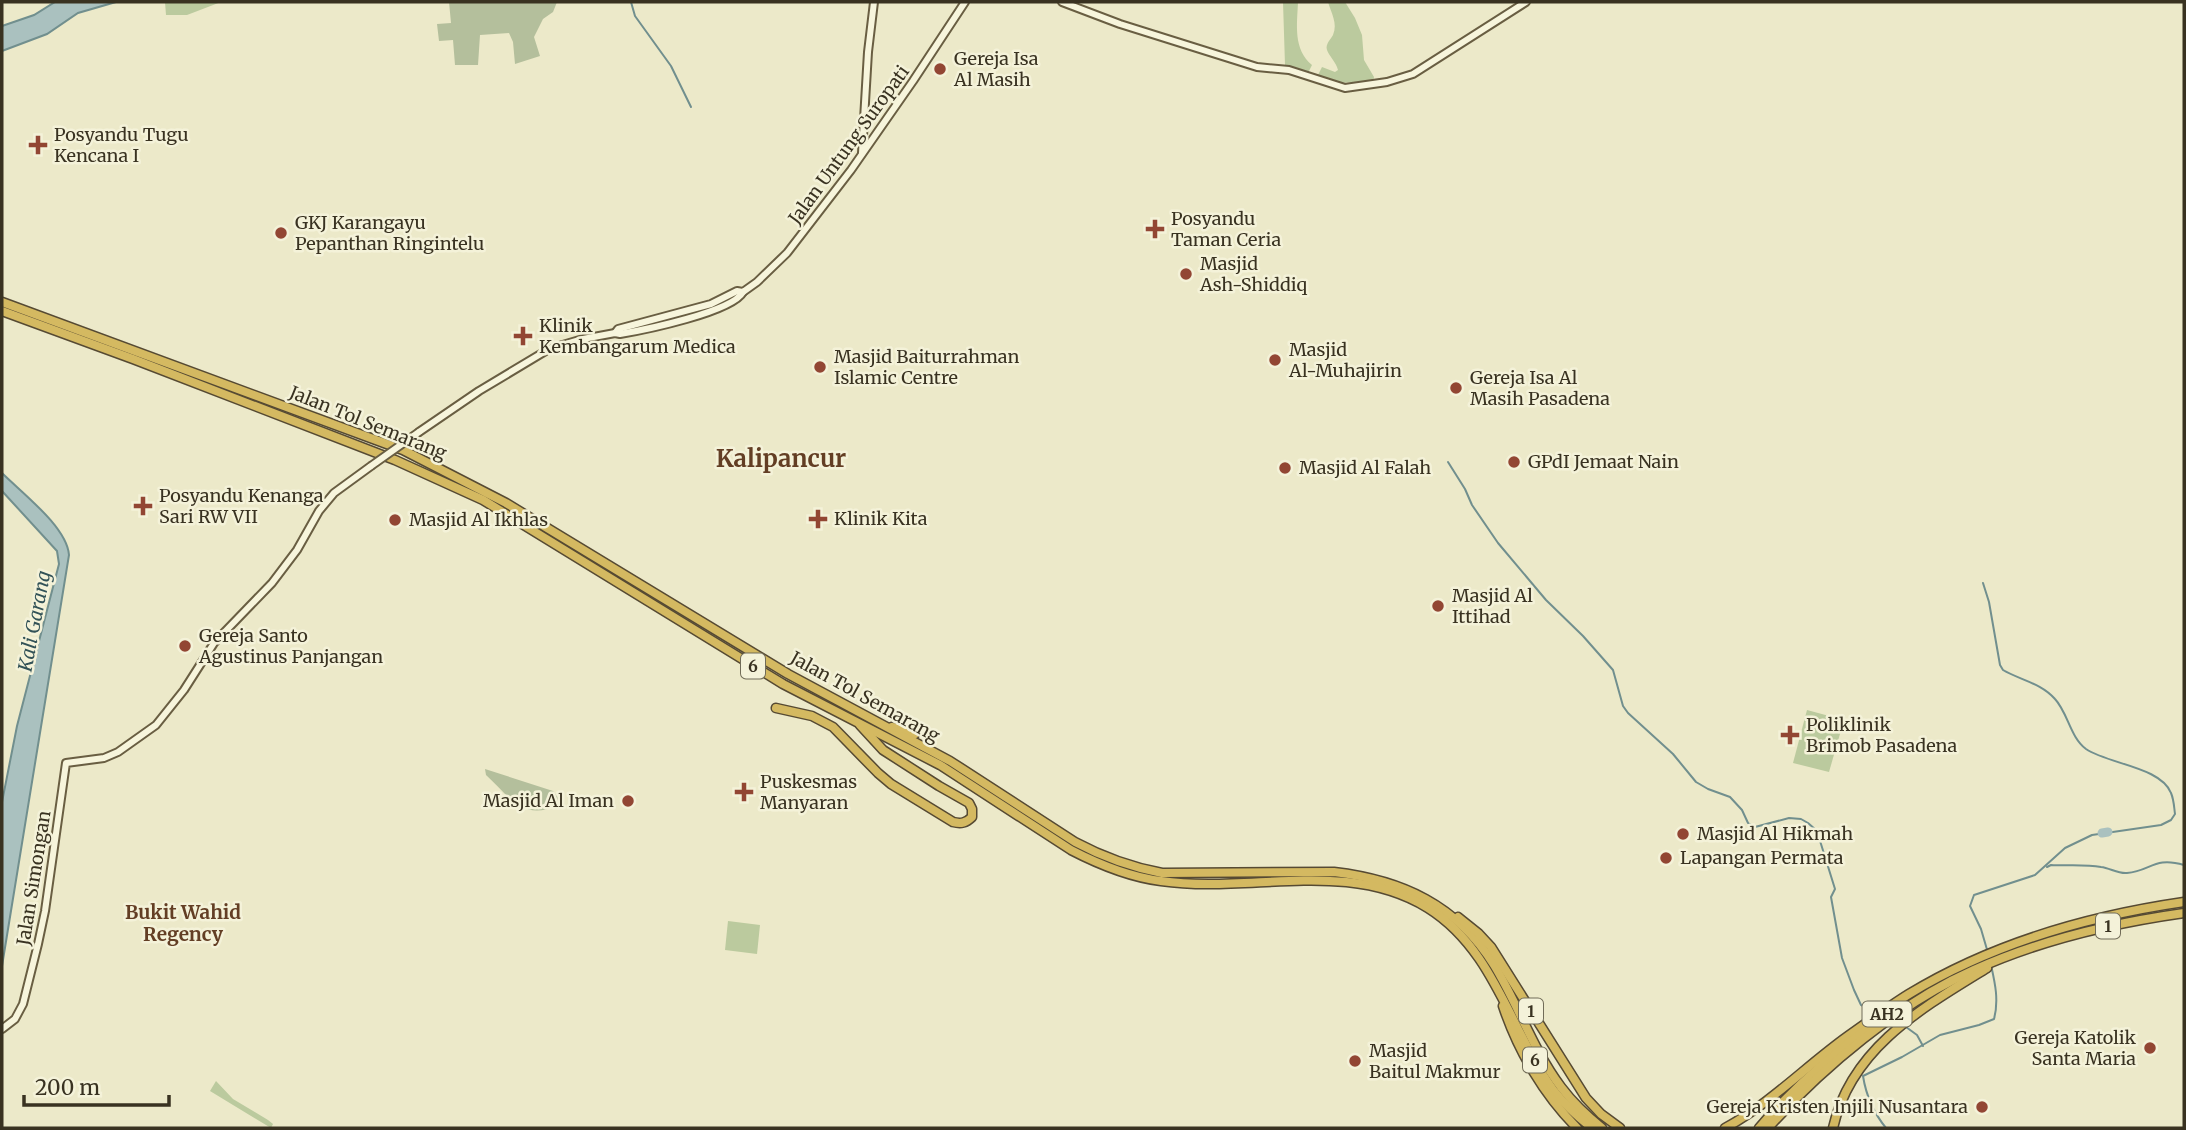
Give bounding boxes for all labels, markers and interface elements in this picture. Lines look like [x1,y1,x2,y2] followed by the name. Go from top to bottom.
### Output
[953,47,1039,91] place label: Gereja Isa Al Masih
[783,61,914,229] street label: Jalan Untung Suropati
[932,61,948,77] marker: Gereja Isa Al Masih
[54,123,189,167] place label: Posyandu Tugu Kencana I
[28,135,48,155] marker: Posyandu Tugu Kencana I
[1171,207,1281,251] place label: Posyandu Taman Ceria
[295,211,484,255] place label: GKJ Karangayu Pepanthan Ringintelu
[1145,219,1165,239] marker: Posyandu Taman Ceria
[273,225,289,241] marker: GKJ Karangayu Pepanthan Ringintelu
[1199,252,1308,296] place label: Masjid Ash-Shiddiq
[1178,266,1194,282] marker: Masjid Ash-Shiddiq
[539,314,736,358] place label: Klinik Kembangarum Medica
[513,326,533,346] marker: Klinik Kembangarum Medica
[1288,338,1402,382] place label: Masjid Al-Muhajirin
[834,345,1019,389] place label: Masjid Baiturrahman Islamic Centre
[1267,352,1283,368] marker: Masjid Al-Muhajirin
[812,359,828,375] marker: Masjid Baiturrahman Islamic Centre
[1470,366,1610,410] place label: Gereja Isa Al Masih Pasadena
[285,380,450,465] street label: Jalan Tol Semarang
[1448,380,1464,396] marker: Gereja Isa Al Masih Pasadena
[716,443,846,474] district label: Kalipancur
[1528,450,1679,473] place label: GPdI Jemaat Nain
[1506,454,1522,470] marker: GPdI Jemaat Nain
[1299,456,1431,479] place label: Masjid Al Falah
[1277,460,1293,476] marker: Masjid Al Falah
[159,484,324,528] place label: Posyandu Kenanga Sari RW VII
[133,496,153,516] marker: Posyandu Kenanga Sari RW VII
[834,507,928,530] place label: Klinik Kita
[409,508,548,531] place label: Masjid Al Ikhlas
[808,509,828,529] marker: Klinik Kita
[387,512,403,528] marker: Masjid Al Ikhlas
[12,568,56,674] water label: Kali Garang
[1452,584,1533,628] place label: Masjid Al Ittihad
[1430,598,1446,614] marker: Masjid Al Ittihad
[198,624,383,668] place label: Gereja Santo Agustinus Panjangan
[177,638,193,654] marker: Gereja Santo Agustinus Panjangan
[786,645,944,747] street label: Jalan Tol Semarang
[741,653,765,678] road number: 6
[1806,713,1958,757] place label: Poliklinik Brimob Pasadena
[1780,725,1800,745] marker: Poliklinik Brimob Pasadena
[760,770,857,814] place label: Puskesmas Manyaran
[734,782,754,802] marker: Puskesmas Manyaran
[483,789,614,812] place label: Masjid Al Iman
[620,793,636,809] marker: Masjid Al Iman
[11,809,56,948] street label: Jalan Simongan
[1697,822,1853,845] place label: Masjid Al Hikmah
[1675,826,1691,842] marker: Masjid Al Hikmah
[1680,846,1844,869] place label: Lapangan Permata
[1658,850,1674,866] marker: Lapangan Permata
[125,900,241,946] district label: Bukit Wahid Regency
[2096,914,2120,938] road number: 1
[1519,998,1543,1023] road number: 1
[1862,1002,1912,1026] road number: AH2
[2015,1026,2137,1070] place label: Gereja Katolik Santa Maria
[1369,1039,1501,1083] place label: Masjid Baitul Makmur
[2142,1040,2158,1056] marker: Gereja Katolik Santa Maria
[1523,1048,1547,1072] road number: 6
[1347,1053,1363,1069] marker: Masjid Baitul Makmur
[24,1064,170,1108] scale bar
[35,1074,100,1101] text: 200 m
[1707,1095,1968,1118] place label: Gereja Kristen Injili Nusantara
[1974,1099,1990,1115] marker: Gereja Kristen Injili Nusantara

